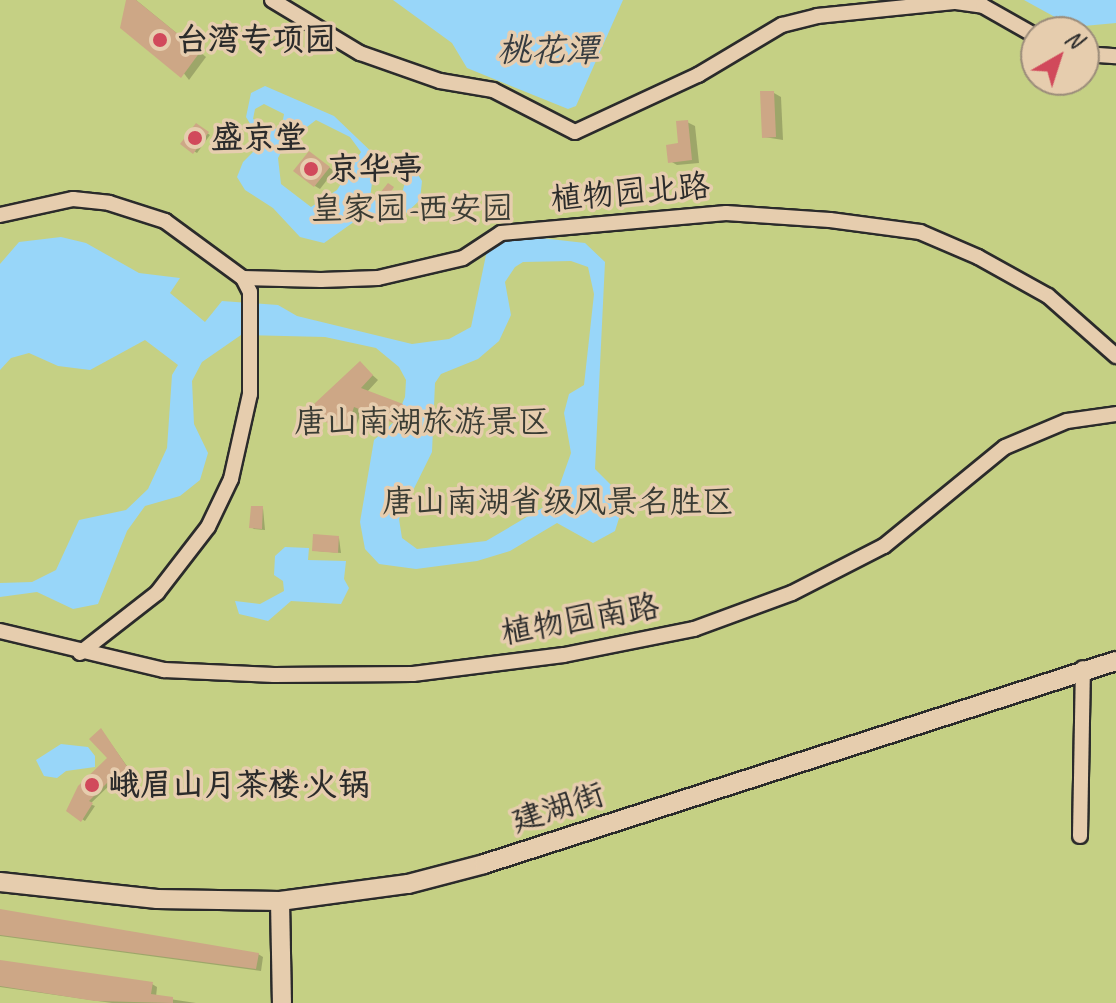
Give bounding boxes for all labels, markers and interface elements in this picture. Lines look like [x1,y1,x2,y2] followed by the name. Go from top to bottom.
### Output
[1020,16,1100,96] north arrow
[176,21,336,59] place label: 台湾专项园
[1060,24,1088,54] text: N
[497,30,599,70] water label: 桃花潭
[151,31,169,49] marker: 台湾专项园
[211,119,307,157] place label: 盛京堂
[186,129,204,147] marker: 盛京堂
[327,150,423,188] place label: 京华亭
[302,160,320,178] marker: 京华亭
[549,167,711,219] street label: 植物园北路
[311,190,513,228] park label: 皇家园-西安园
[294,403,550,441] park label: 唐山南湖旅游景区
[382,483,734,521] park label: 唐山南湖省级风景名胜区
[498,587,662,653] street label: 植物园南路
[108,766,370,804] place label: 峨眉山月茶楼·火锅
[506,775,610,841] street label: 建湖街
[83,776,101,794] marker: 峨眉山月茶楼·火锅

